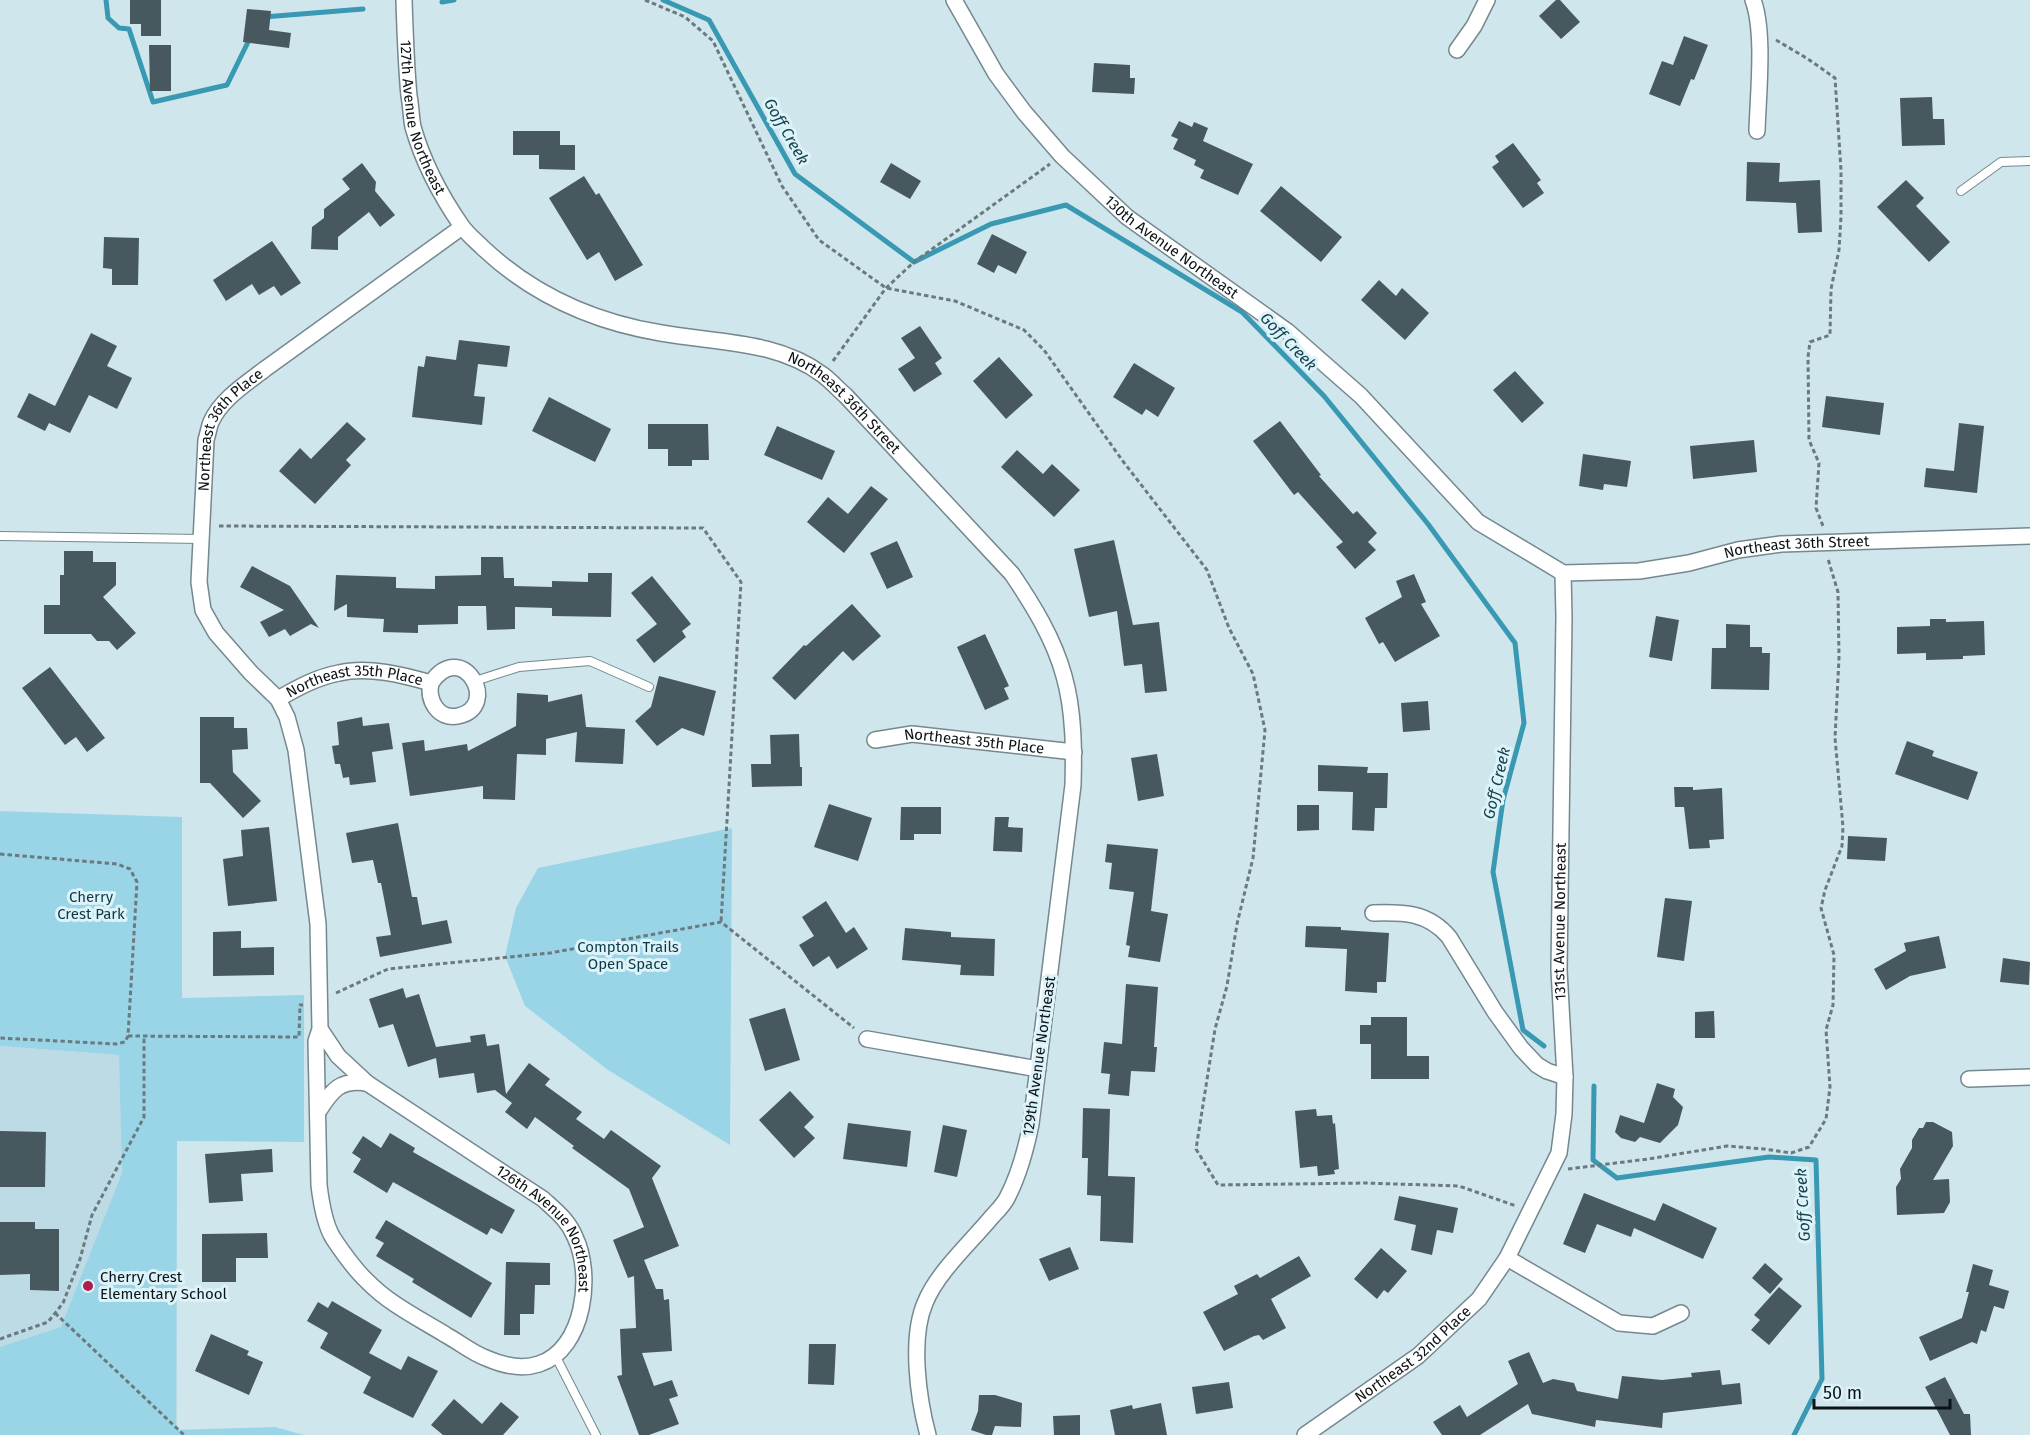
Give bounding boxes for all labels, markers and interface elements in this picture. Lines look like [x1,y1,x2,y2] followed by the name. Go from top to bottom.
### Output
[396,40,450,199] street label: 127th Avenue Northeast
[760,95,813,168] water label: Goff Creek
[1101,192,1242,303] street label: 130th Avenue Northeast
[1256,308,1321,375] water label: Goff Creek
[785,348,904,458] street label: Northeast 36th Street
[194,365,267,492] street label: Northeast 36th Place
[1722,532,1870,562] street label: Northeast 36th Street
[283,661,425,702] street label: Northeast 35th Place
[903,725,1045,758] street label: Northeast 35th Place
[1479,745,1514,821] water label: Goff Creek
[1550,842,1570,1001] street label: 131st Avenue Northeast
[57,888,125,923] park label: Cherry Crest Park
[577,938,679,973] park label: Compton Trails Open Space
[1019,974,1059,1137] street label: 129th Avenue Northeast
[492,1161,593,1294] street label: 126th Avenue Northeast
[1791,1168,1814,1242] water label: Goff Creek
[100,1268,228,1303] place label: Cherry Crest Elementary School
[81,1279,95,1293] marker: Cherry Crest Elementary School
[1351,1302,1475,1406] street label: Northeast 32nd Place
[1814,1372,1950,1410] scale bar
[1823,1382,1862,1404] text: 50 m

